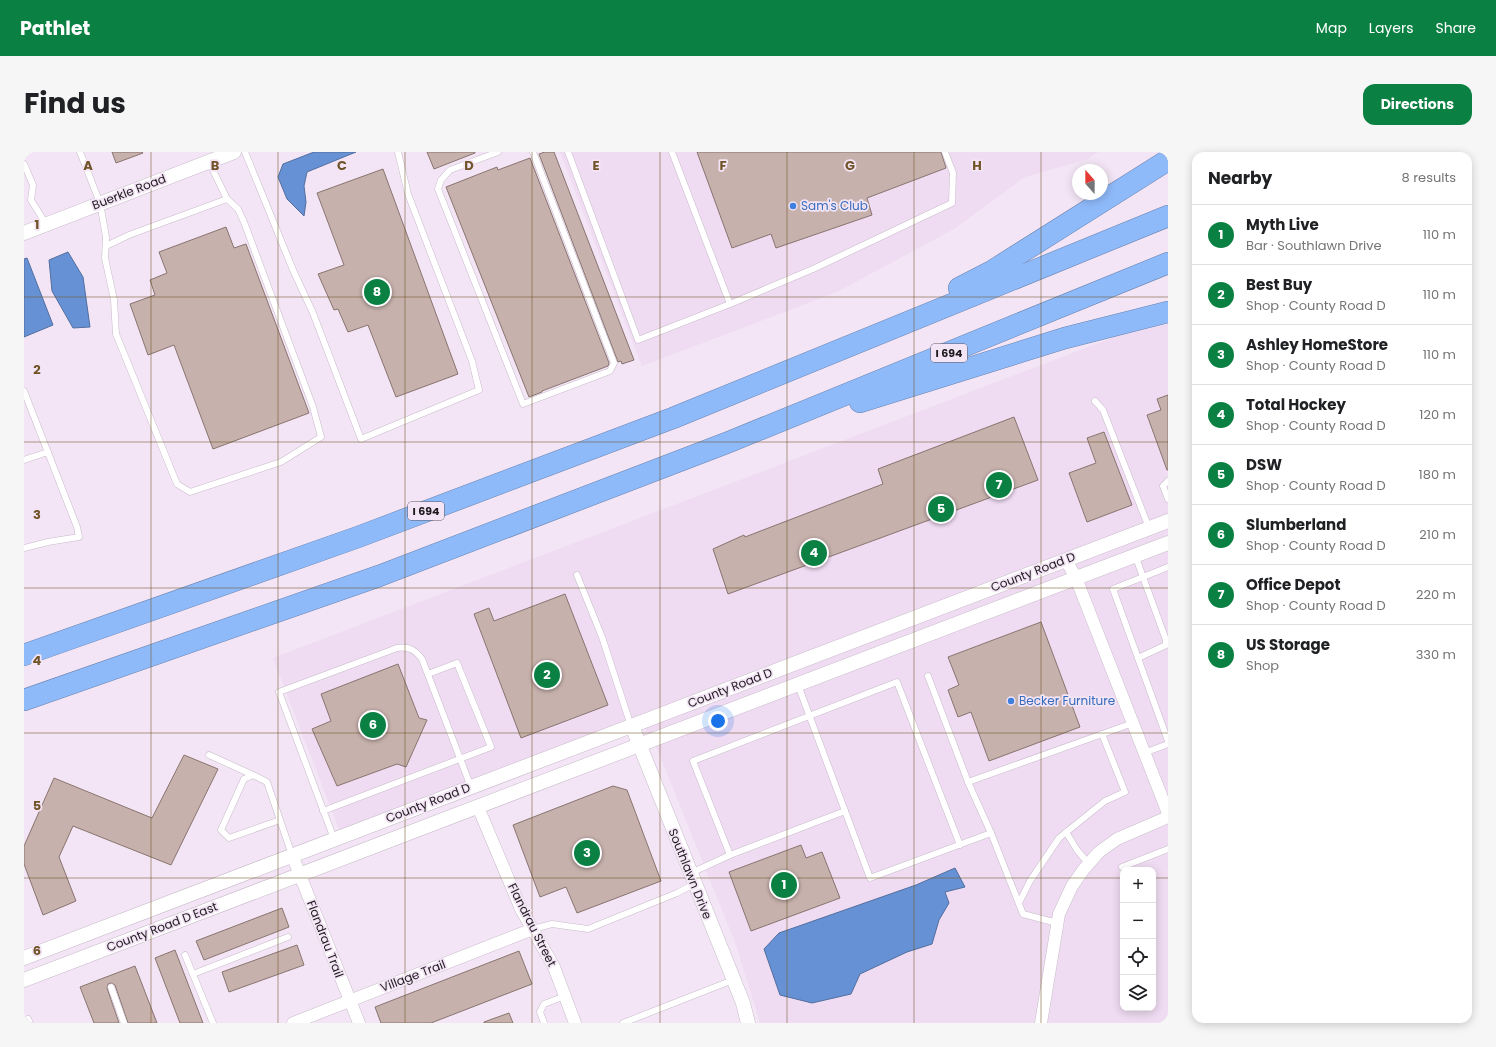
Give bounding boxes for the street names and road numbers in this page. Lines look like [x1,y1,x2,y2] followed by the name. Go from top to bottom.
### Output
[89,170,168,213] street label: Buerkle Road
[931,344,967,362] road number: I 694
[408,502,444,520] road number: I 694
[988,548,1078,596] street label: County Road D
[685,664,775,712] street label: County Road D
[383,779,473,827] street label: County Road D
[665,826,716,922] street label: Southlawn Drive
[504,880,561,969] street label: Flandrau Street
[104,898,220,956] street label: County Road D East
[303,898,348,980] street label: Flandrau Trail
[378,955,448,996] street label: Village Trail

